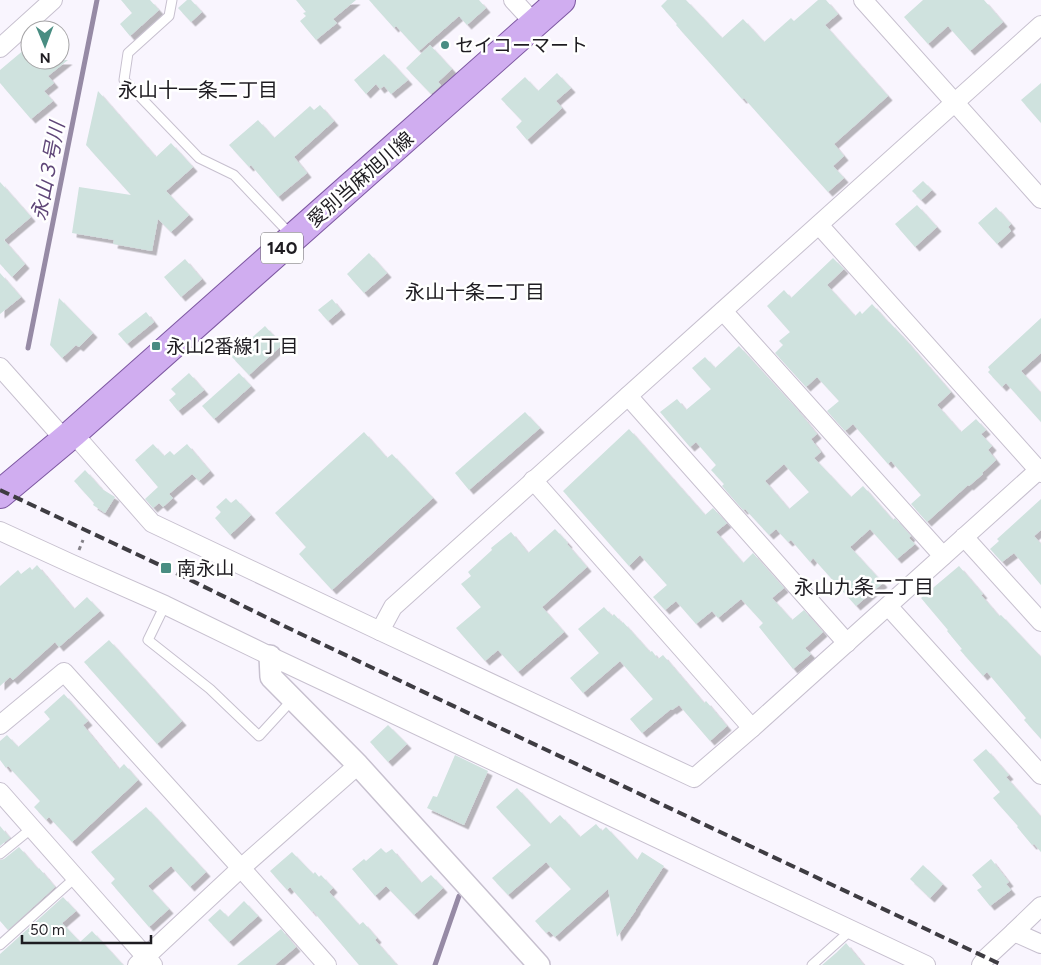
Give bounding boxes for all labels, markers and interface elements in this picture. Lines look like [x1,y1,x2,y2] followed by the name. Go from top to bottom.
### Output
[20,20,70,70] north arrow
[455,34,588,57] place label: セイコーマート
[439,39,451,51] marker: セイコーマート
[40,49,51,66] text: N
[118,78,278,102] district label: 永山十一条二丁目
[27,118,70,222] water label: 永山３号川
[303,127,418,232] street label: 愛別当麻旭川線
[261,232,303,264] road number: 140
[405,280,545,304] district label: 永山十条二丁目
[166,335,298,358] place label: 永山2番線1丁目
[150,340,162,352] marker: 永山2番線1丁目
[177,557,234,580] place label: 南永山
[159,561,173,575] marker: 南永山
[794,575,934,599] district label: 永山九条二丁目
[22,912,151,944] scale bar
[30,921,65,939] text: 50 m

